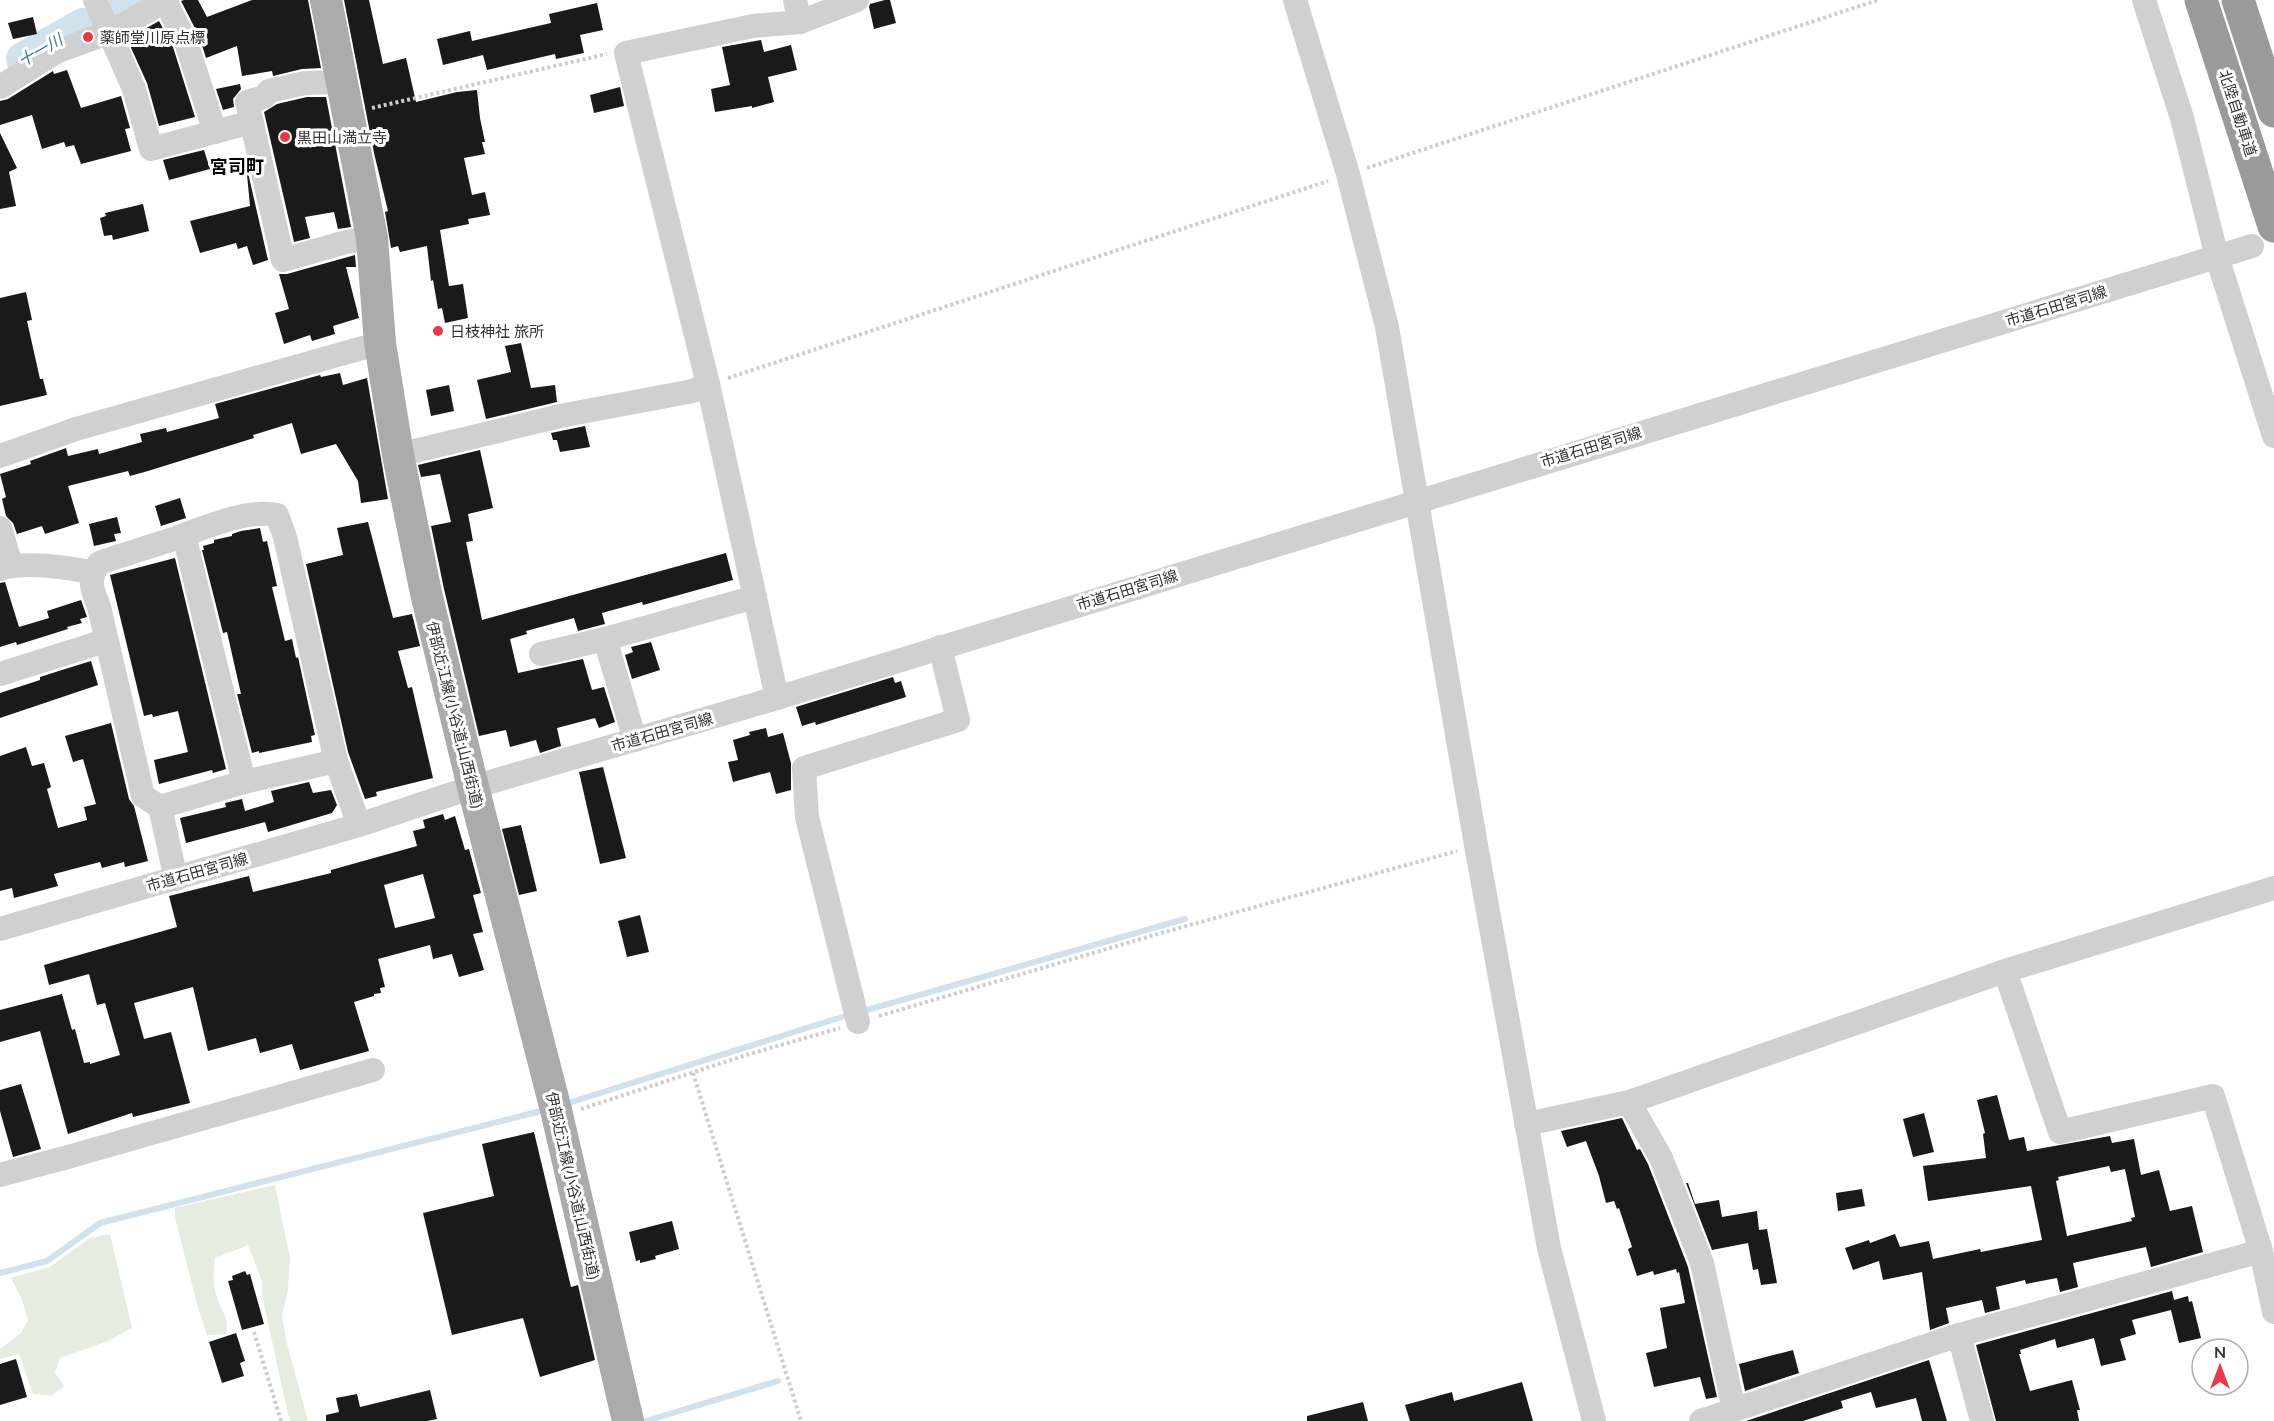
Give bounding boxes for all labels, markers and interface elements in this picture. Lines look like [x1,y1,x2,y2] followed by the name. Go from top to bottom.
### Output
[14,28,68,71] water label: 十一川
[100,28,205,47] place label: 薬師堂川原点標
[81,30,95,44] marker: 薬師堂川原点標
[2215,67,2261,159] street label: 北陸自動車道
[297,128,387,147] place label: 黒田山満立寺
[278,130,292,144] marker: 黒田山満立寺
[210,155,264,178] district label: 宮司町
[2003,282,2109,330] street label: 市道石田宮司線
[450,322,544,341] place label: 日枝神社 旅所
[431,324,445,338] marker: 日枝神社 旅所
[1538,423,1644,471] street label: 市道石田宮司線
[1074,566,1180,614] street label: 市道石田宮司線
[422,619,488,811] street label: 伊部近江線(小谷道;山西街道)
[609,708,715,756] street label: 市道石田宮司線
[144,848,250,896] street label: 市道石田宮司線
[542,1090,604,1282] street label: 伊部近江線(小谷道;山西街道)
[2190,1337,2250,1397] north arrow
[2214,1342,2226,1362] text: N

